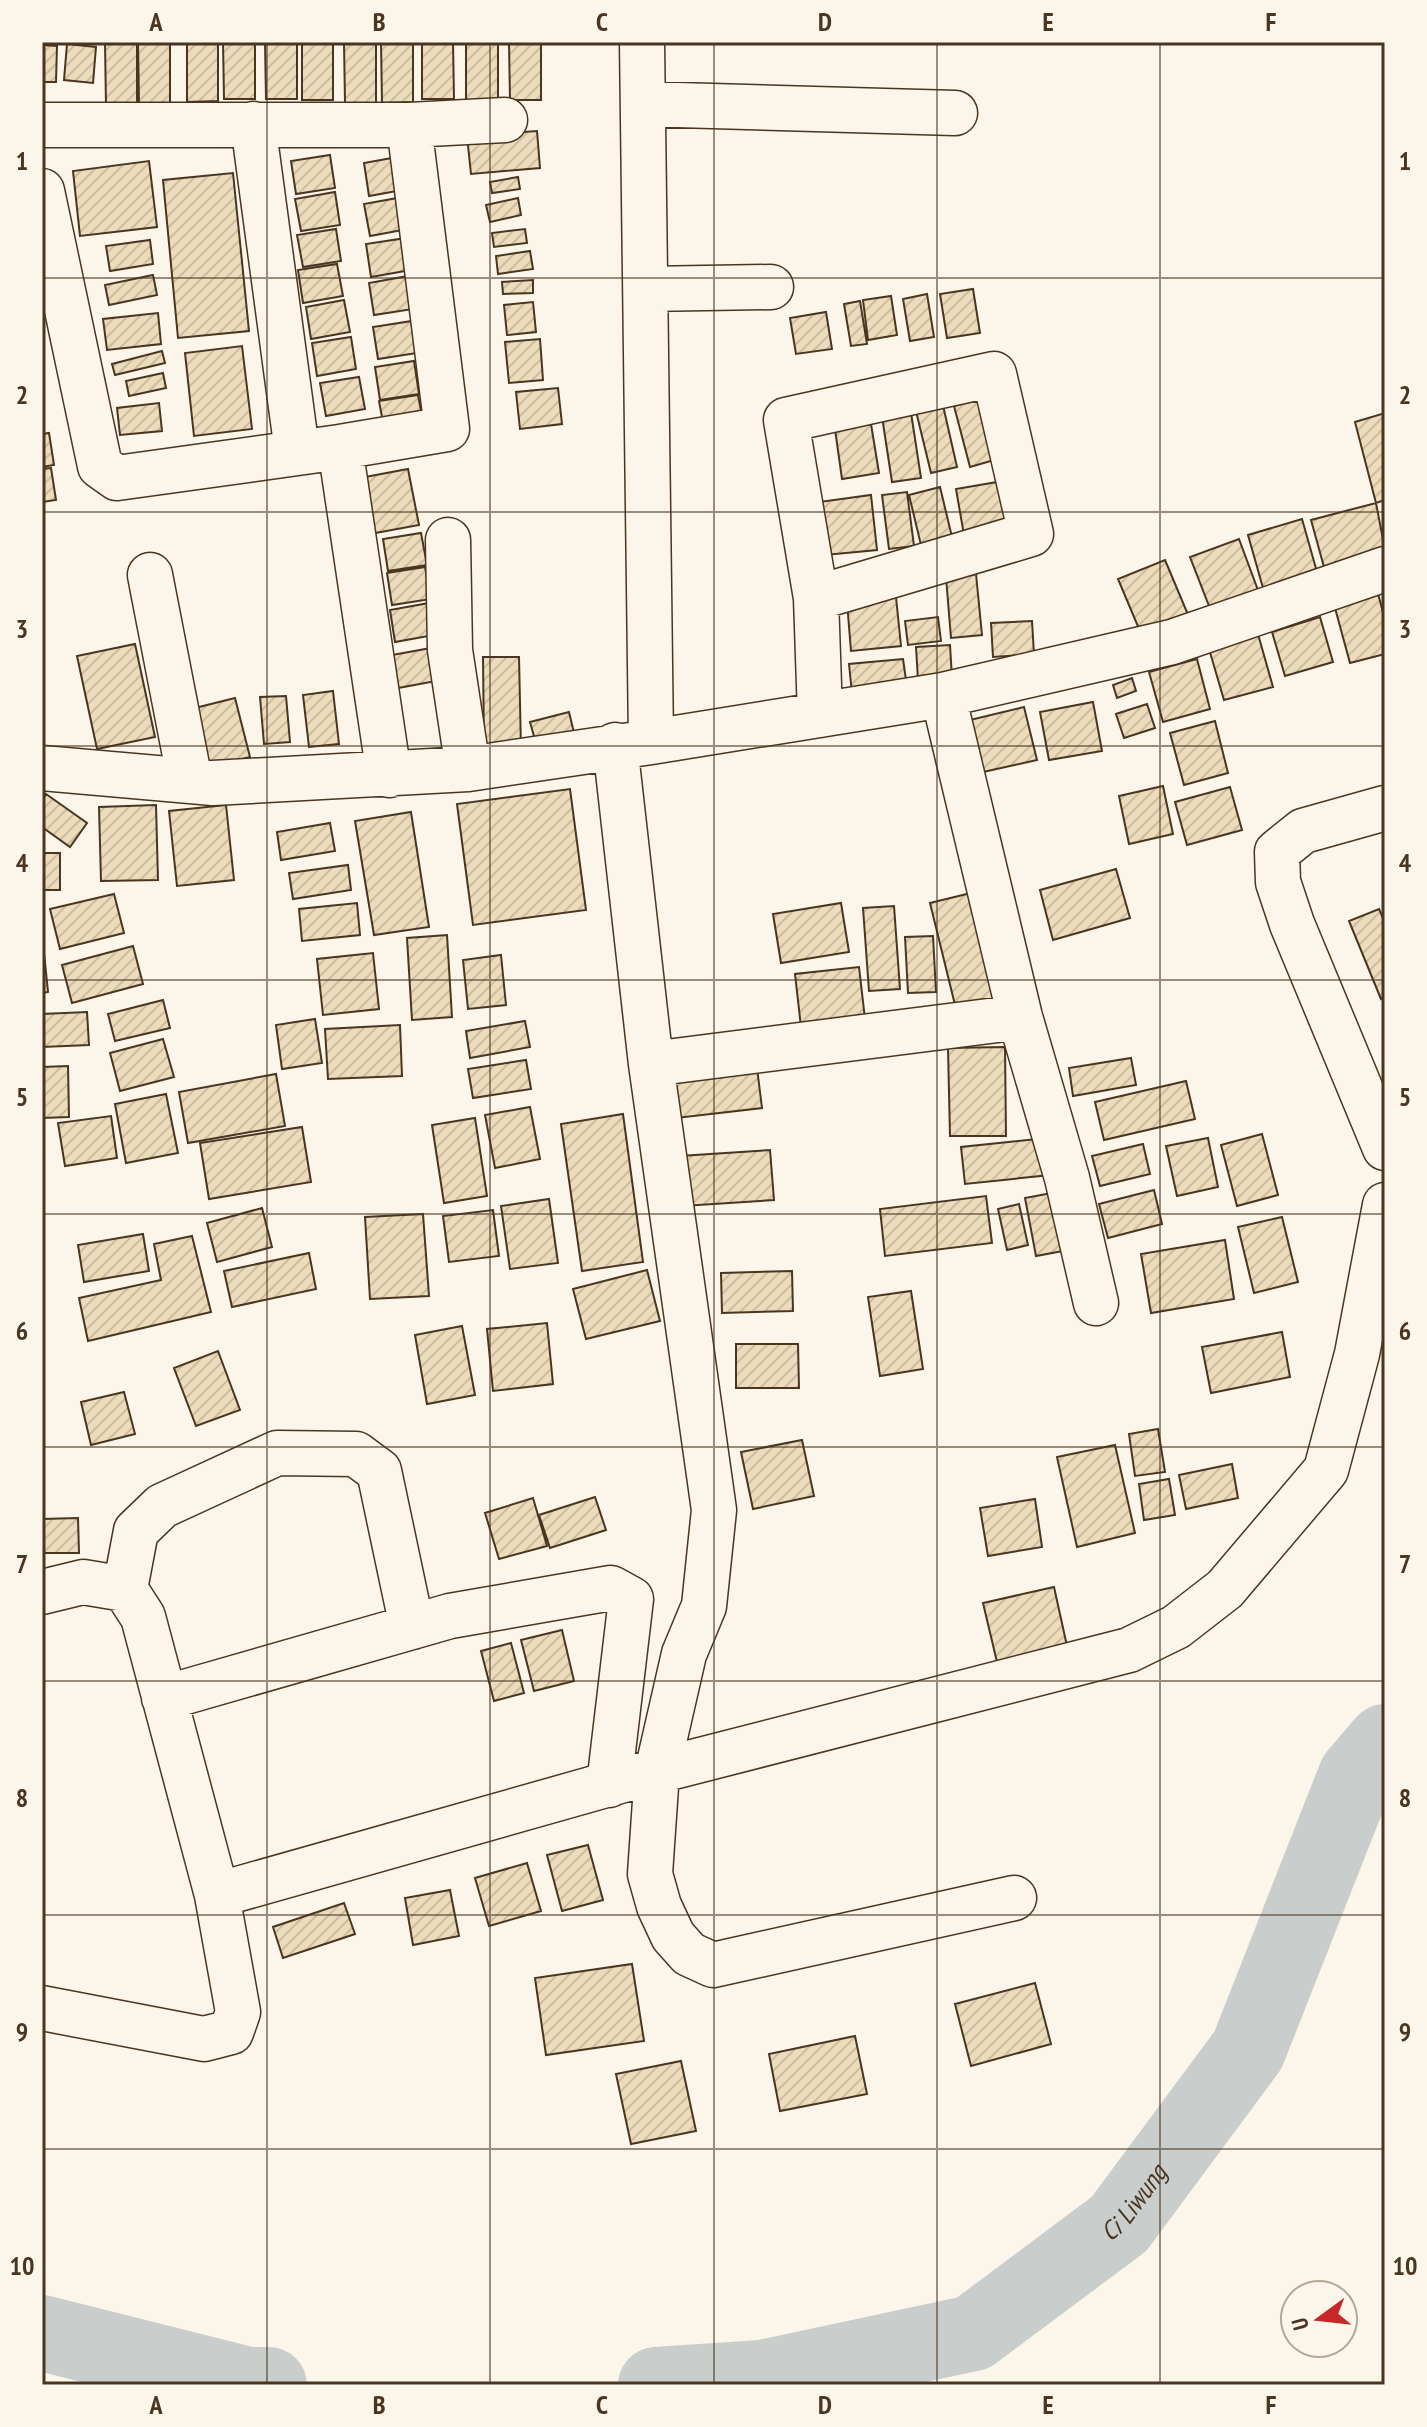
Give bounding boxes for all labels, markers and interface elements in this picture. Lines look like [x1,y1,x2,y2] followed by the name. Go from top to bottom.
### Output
[148,5,163,38] text: A
[373,5,386,38] text: B
[596,5,608,38] text: C
[818,5,832,38] text: D
[1042,5,1054,38] text: E
[1266,5,1277,38] text: F
[16,144,28,177] text: 1
[1399,144,1411,177] text: 1
[16,378,28,411] text: 2
[1399,378,1411,411] text: 2
[16,612,28,645] text: 3
[1399,612,1411,645] text: 3
[16,846,29,879] text: 4
[1399,846,1412,879] text: 4
[16,1080,28,1113] text: 5
[1399,1080,1411,1113] text: 5
[16,1314,28,1347] text: 6
[1399,1314,1411,1347] text: 6
[16,1547,28,1580] text: 7
[1399,1547,1411,1580] text: 7
[16,1781,28,1814] text: 8
[1399,1781,1411,1814] text: 8
[16,2015,28,2048] text: 9
[1399,2015,1411,2048] text: 9
[1094,2156,1175,2248] water label: Ci Liwung
[10,2249,34,2282] text: 10
[1393,2249,1417,2282] text: 10
[1279,2279,1359,2359] north arrow
[1285,2315,1315,2333] text: U
[148,2388,163,2421] text: A
[373,2388,386,2421] text: B
[596,2388,608,2421] text: C
[818,2388,832,2421] text: D
[1042,2388,1054,2421] text: E
[1266,2388,1277,2421] text: F

